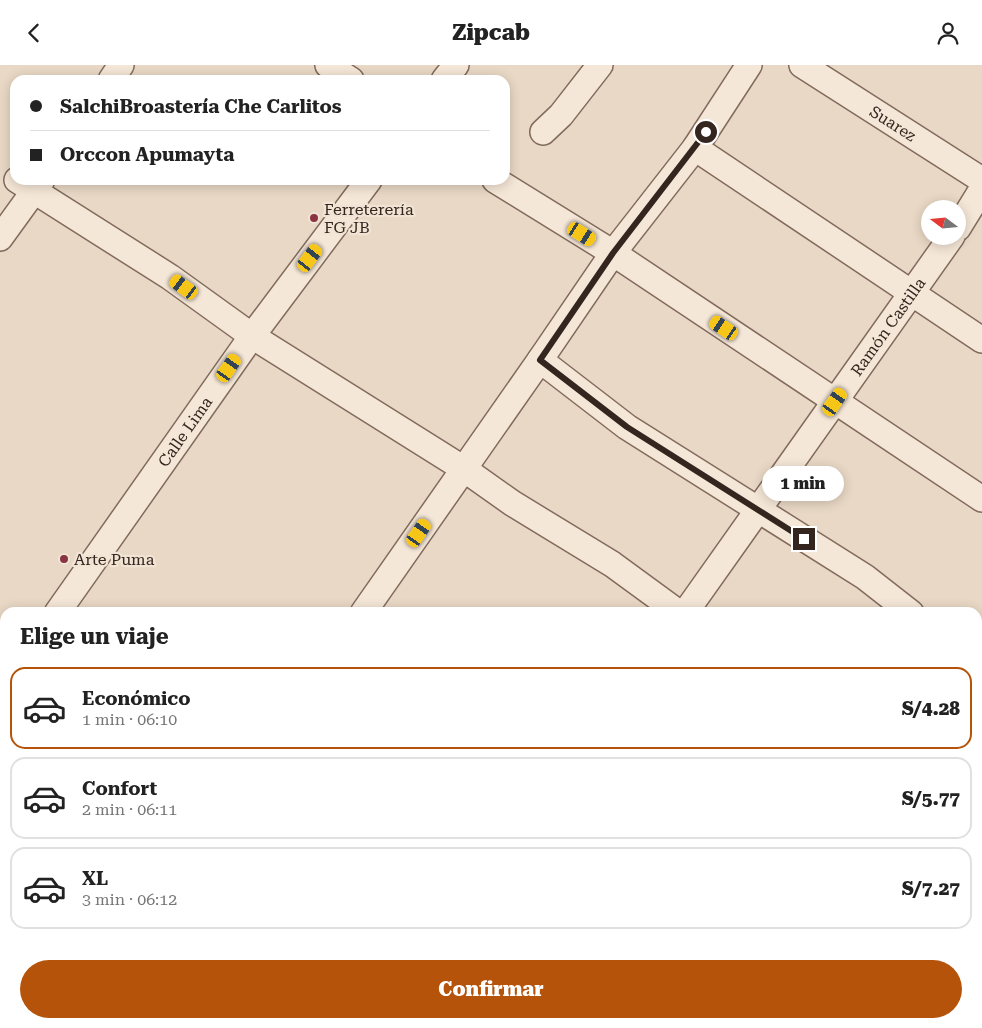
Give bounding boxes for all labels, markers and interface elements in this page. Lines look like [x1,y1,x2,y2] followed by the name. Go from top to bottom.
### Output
[20,19,48,47] icon: back
[934,19,962,47] icon: person
[452,20,530,45] text: Zipcab
[60,95,342,118] text: SalchiBroastería Che Carlitos
[866,101,920,145] street label: Suarez
[695,121,717,143] route start
[60,143,234,166] text: Orccon Apumayta
[324,200,414,237] place label: Ferreterería FG JB
[921,200,966,245] north arrow
[921,200,966,245] map controls
[308,212,320,224] marker: Ferreterería FG JB
[565,220,598,248] car
[294,242,325,274] car
[167,272,200,302] car
[847,274,929,379] street label: Ramón Castilla
[707,313,740,343] car
[214,351,243,385] car
[820,385,849,419] car
[154,393,216,470] street label: Calle Lima
[763,467,845,501] callout: 1 min
[781,474,825,493] text: 1 min
[404,516,433,550] car
[793,528,815,550] route end
[74,550,155,569] place label: Arte Puma
[58,553,70,565] marker: Arte Puma
[20,624,169,649] text: Elige un viaje
[22,686,67,731] icon: car
[82,687,190,710] text: Económico
[902,697,960,720] text: S/4.28
[82,710,177,729] text: 1 min · 06:10
[22,776,67,821] icon: car
[82,777,157,800] text: Confort
[902,787,960,810] text: S/5.77
[82,800,177,819] text: 2 min · 06:11
[22,866,67,911] icon: car
[82,867,108,890] text: XL
[902,877,960,900] text: S/7.27
[82,890,177,909] text: 3 min · 06:12
[20,960,962,1018] button: Confirmar

